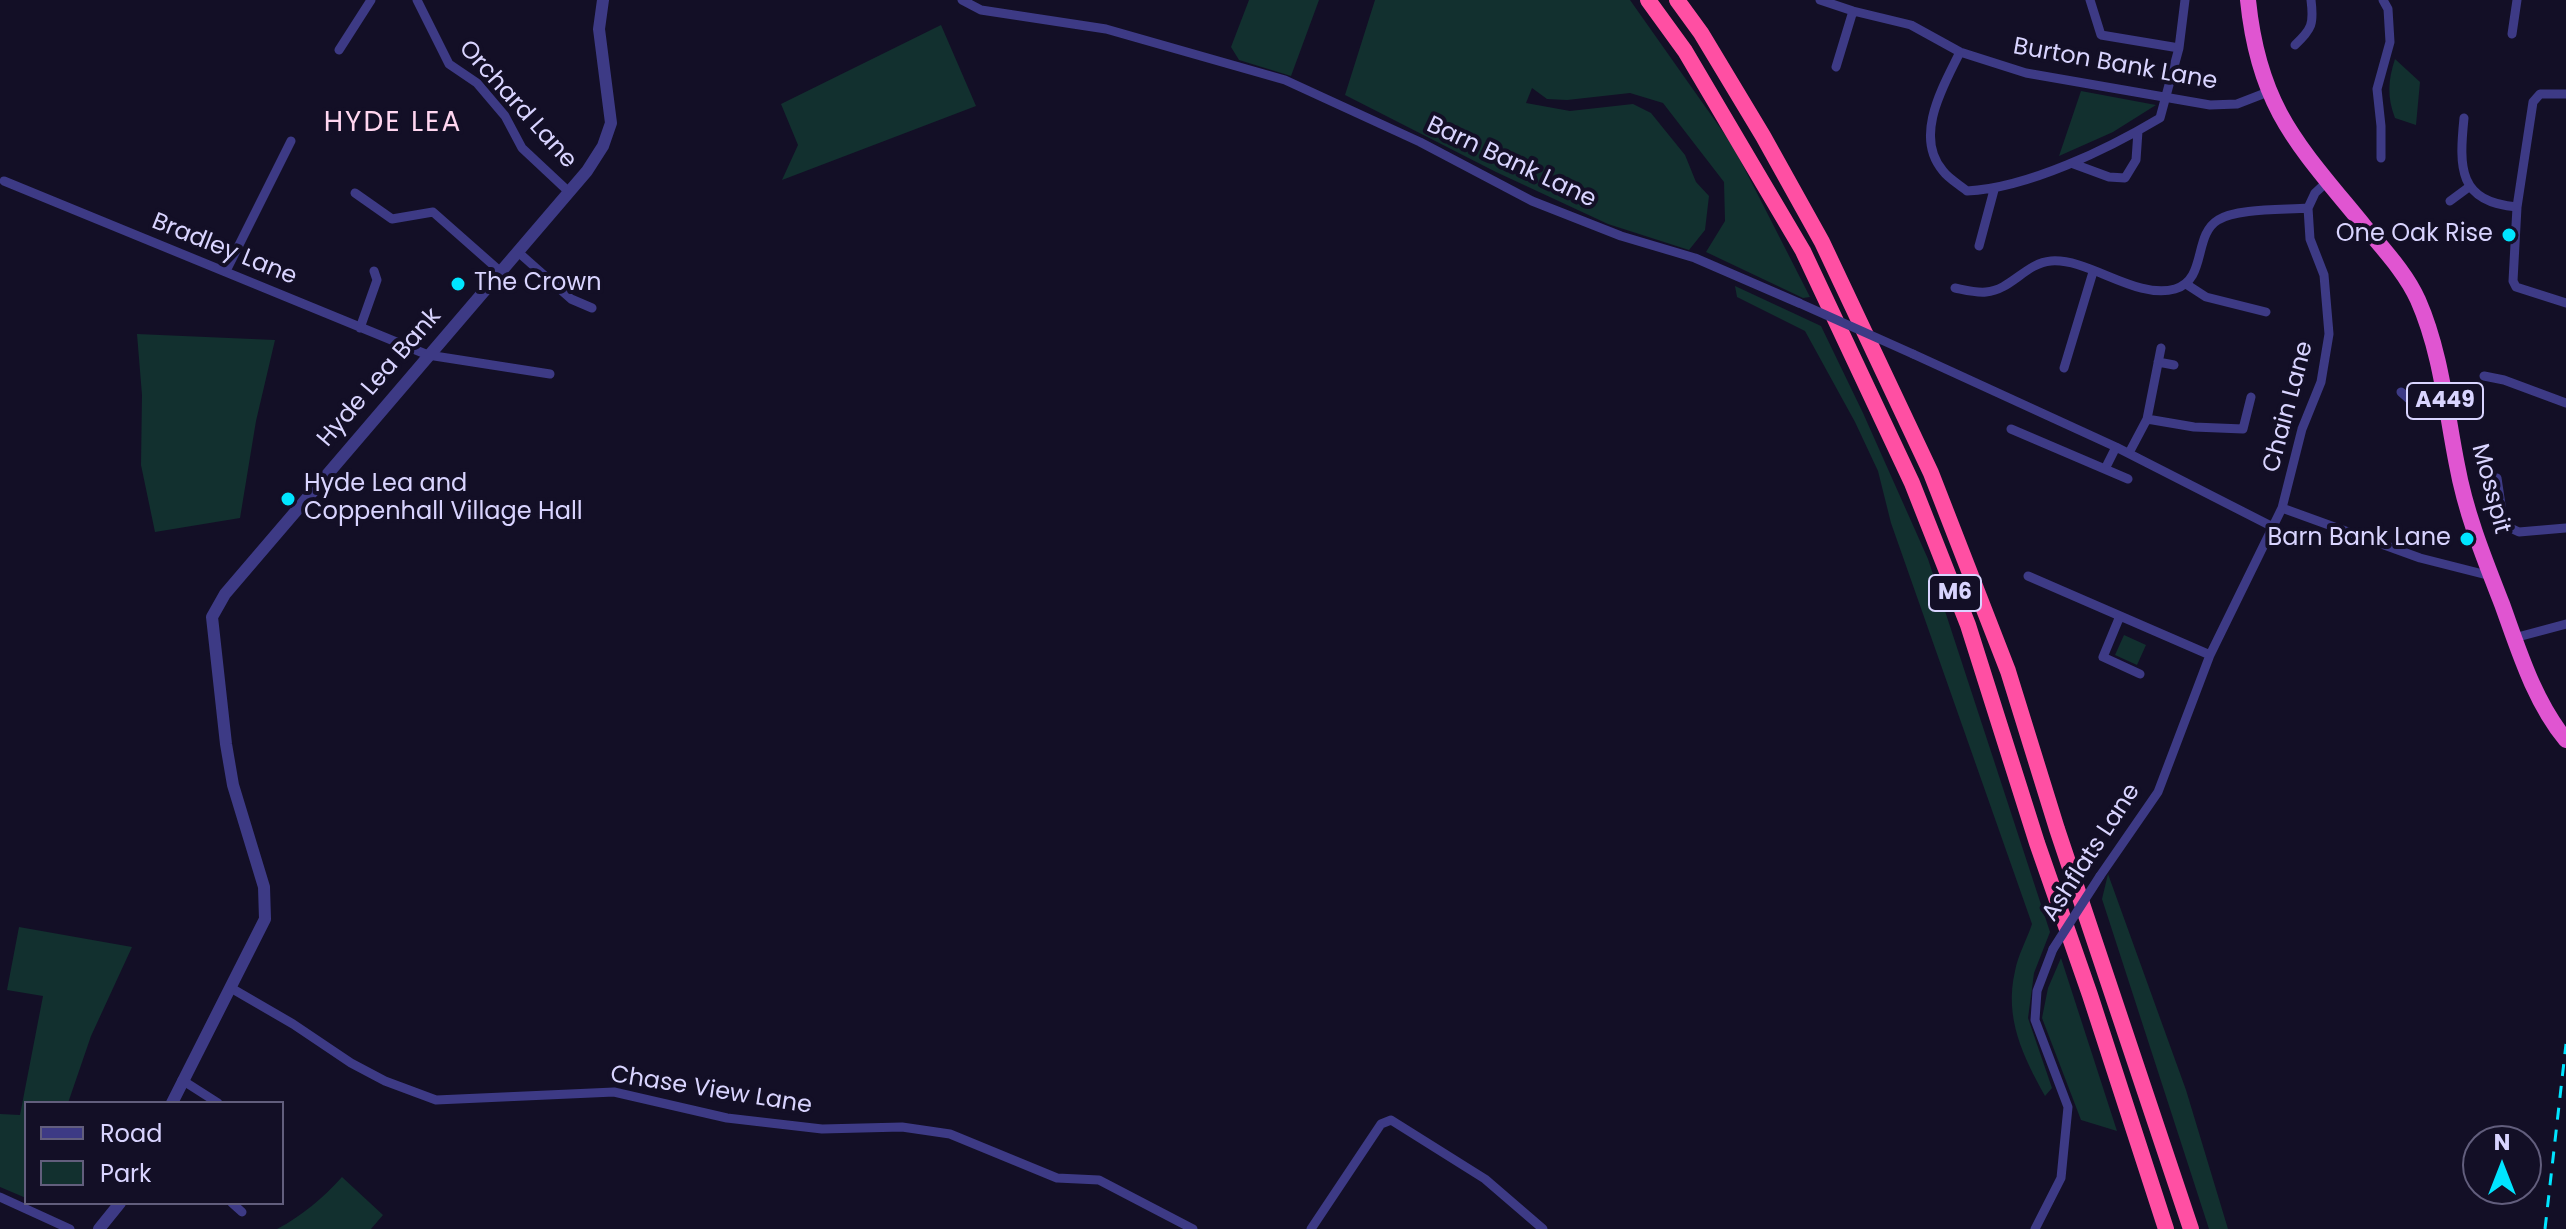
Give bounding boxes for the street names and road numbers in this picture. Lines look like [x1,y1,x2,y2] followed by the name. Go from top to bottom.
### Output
[2011,33,2219,97] street label: Burton Bank Lane
[452,35,582,175] street label: Orchard Lane
[1422,111,1600,215] street label: Barn Bank Lane
[147,208,301,292] street label: Bradley Lane
[312,303,448,453] street label: Hyde Lea Bank
[2258,338,2320,476] street label: Chain Lane
[2407,383,2483,419] road number: A449
[2464,441,2516,537] street label: Mosspit
[1929,575,1981,611] road number: M6
[2037,779,2147,927] street label: Ashflats Lane
[608,1061,814,1121] street label: Chase View Lane

